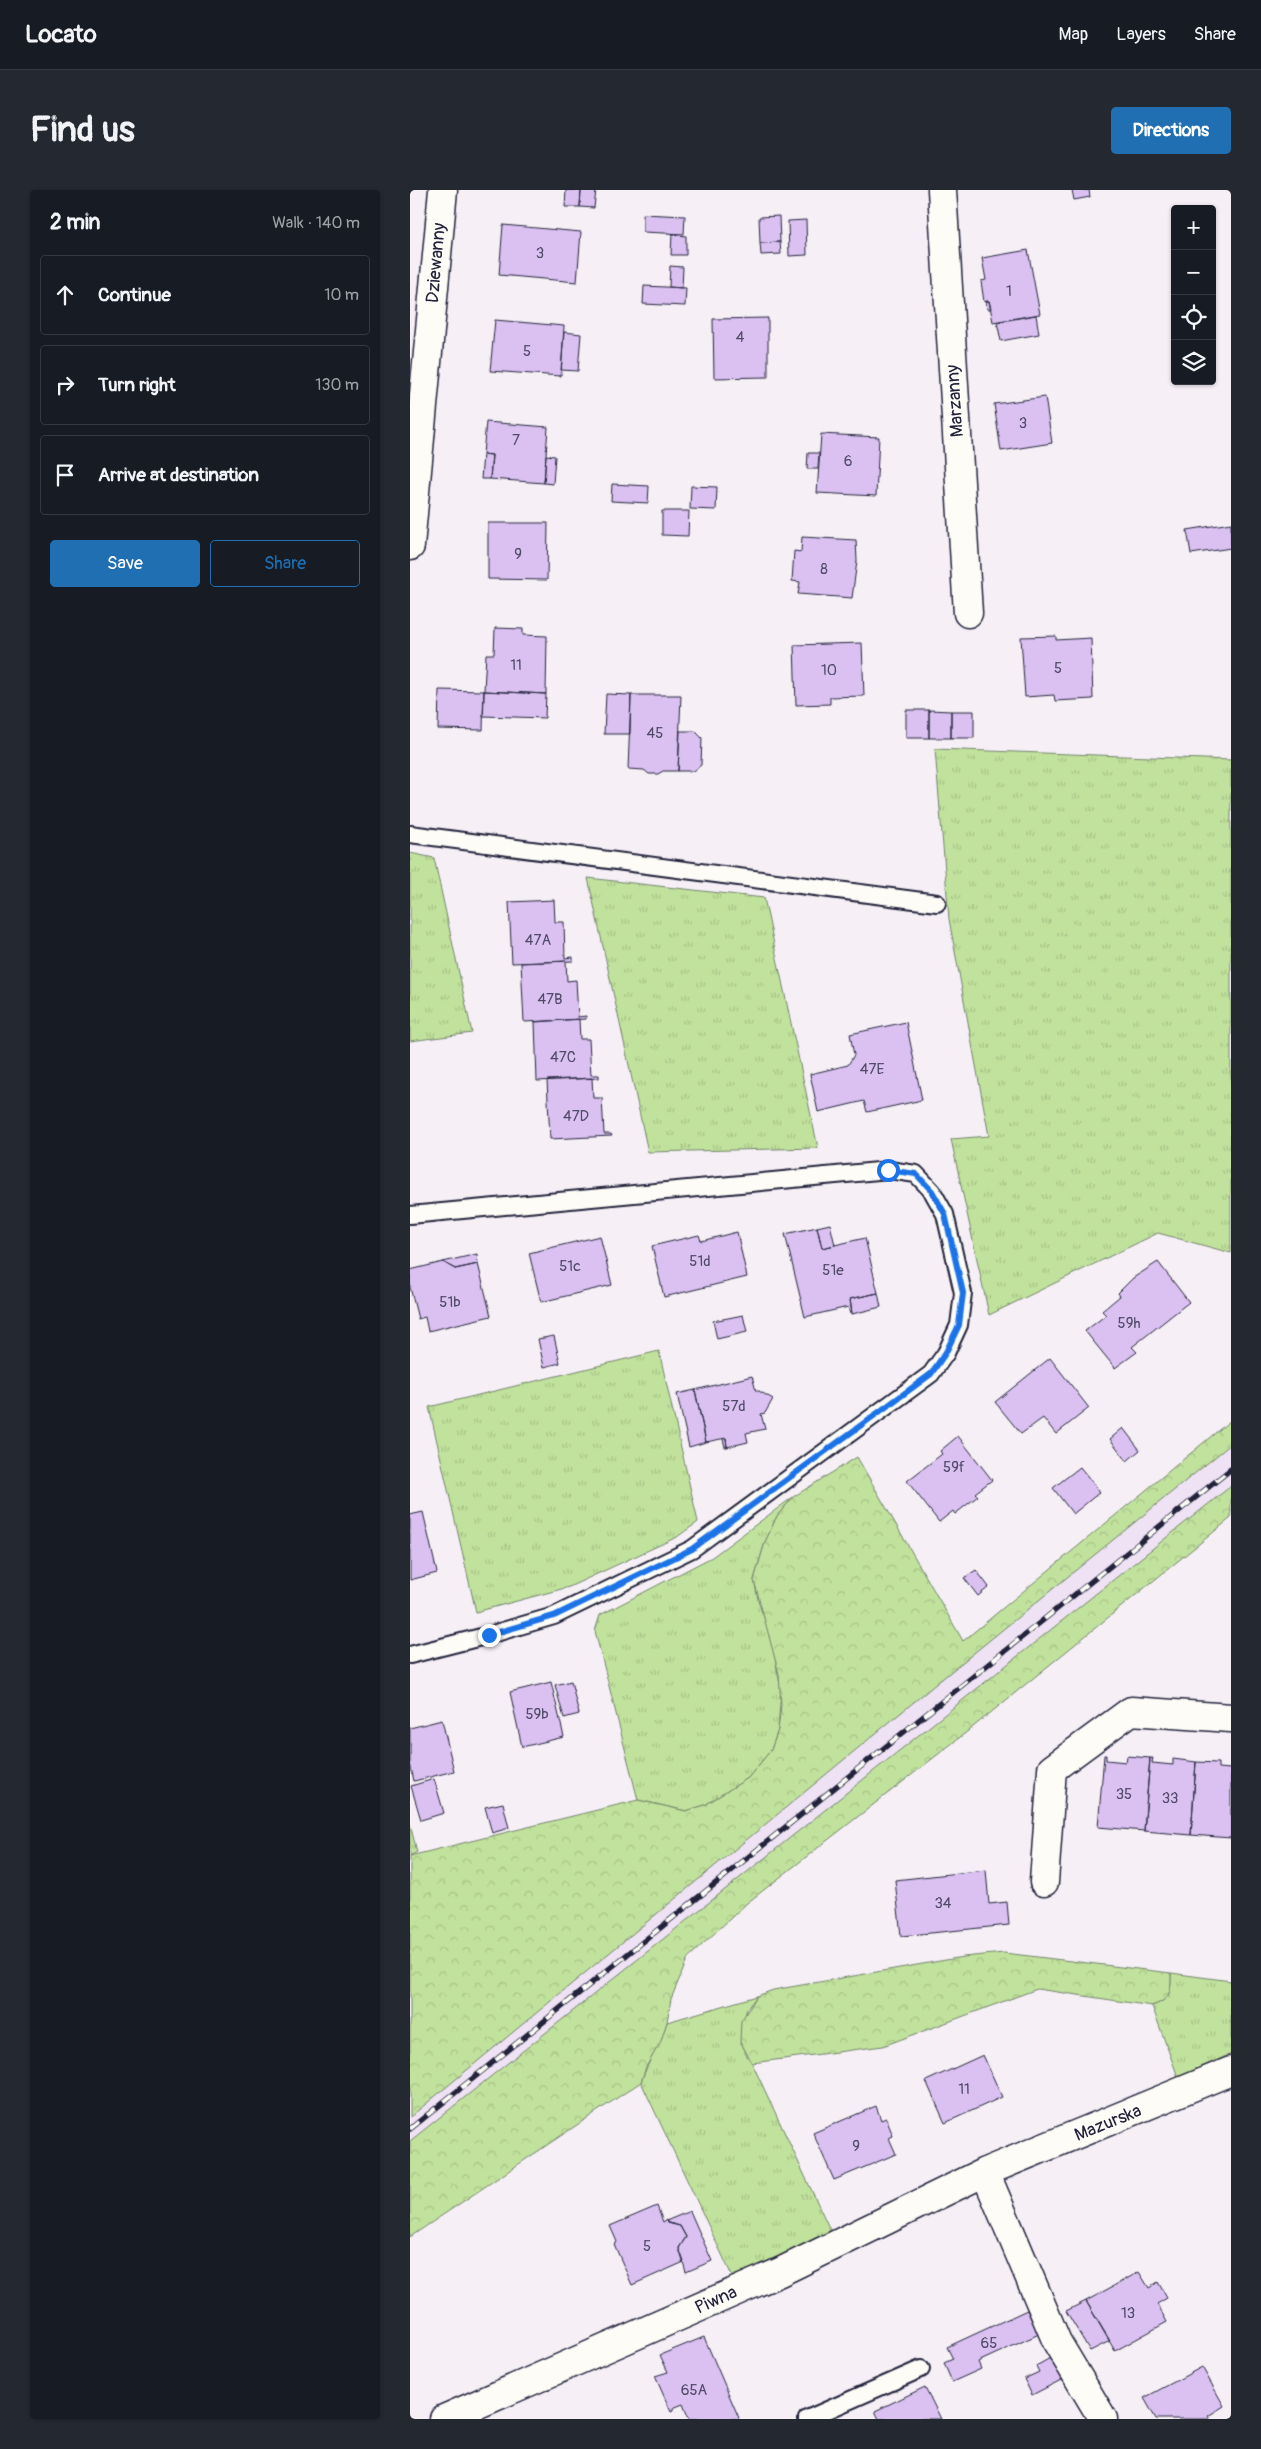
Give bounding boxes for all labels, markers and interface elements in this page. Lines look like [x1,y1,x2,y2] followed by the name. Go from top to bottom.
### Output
[25,20,97,49] text: Locato
[1059,23,1088,46] text: Map
[1116,23,1166,46] text: Layers
[1194,23,1236,46] text: Share
[1111,107,1231,154] button: Directions
[30,108,135,152] text: Find us
[1171,205,1216,385] map controls
[1171,205,1216,250] button: +
[50,209,100,236] text: 2 min
[272,213,360,233] text: Walk · 140 m
[421,222,451,304] street label: Dziewanny
[536,244,544,263] house number: 3
[1171,250,1216,295] button: −
[51,281,79,309] icon: ahead
[1006,282,1012,301] house number: 1
[98,283,171,307] text: Continue
[324,285,359,305] text: 10 m
[1171,295,1216,340] button: locate
[736,328,745,347] house number: 4
[1171,340,1216,385] button: layers
[523,342,531,361] house number: 5
[941,364,969,438] street label: Marzanny
[51,371,79,399] icon: right
[98,373,176,397] text: Turn right
[315,375,359,395] text: 130 m
[1019,414,1027,433] house number: 3
[512,431,520,450] house number: 7
[844,452,852,471] house number: 6
[51,461,79,489] icon: arrive
[98,463,259,487] text: Arrive at destination
[50,540,200,587] button: Save
[210,540,360,587] button: Share
[514,545,522,564] house number: 9
[820,560,828,579] house number: 8
[510,656,522,675] house number: 11
[1054,659,1062,678] house number: 5
[821,661,837,680] house number: 10
[647,724,663,743] house number: 45
[525,931,551,950] house number: 47A
[537,990,563,1009] house number: 47B
[550,1048,576,1067] house number: 47C
[860,1060,884,1079] house number: 47E
[563,1107,589,1126] house number: 47D
[877,1159,900,1182] route start
[689,1252,711,1271] house number: 51d
[559,1257,581,1276] house number: 51c
[822,1261,844,1280] house number: 51e
[439,1293,461,1312] house number: 51b
[1118,1314,1140,1333] house number: 59h
[722,1397,746,1416] house number: 57d
[943,1458,965,1477] house number: 59f
[478,1624,501,1647] route end
[525,1705,549,1724] house number: 59b
[1116,1785,1132,1804] house number: 35
[1162,1789,1178,1808] house number: 33
[934,1894,952,1913] house number: 34
[958,2080,970,2099] house number: 11
[1071,2099,1145,2147] street label: Mazurska
[852,2137,860,2156] house number: 9
[643,2237,651,2256] house number: 5
[691,2281,741,2319] street label: Piwna
[1121,2304,1135,2323] house number: 13
[981,2334,997,2353] house number: 65
[681,2381,708,2400] house number: 65A

